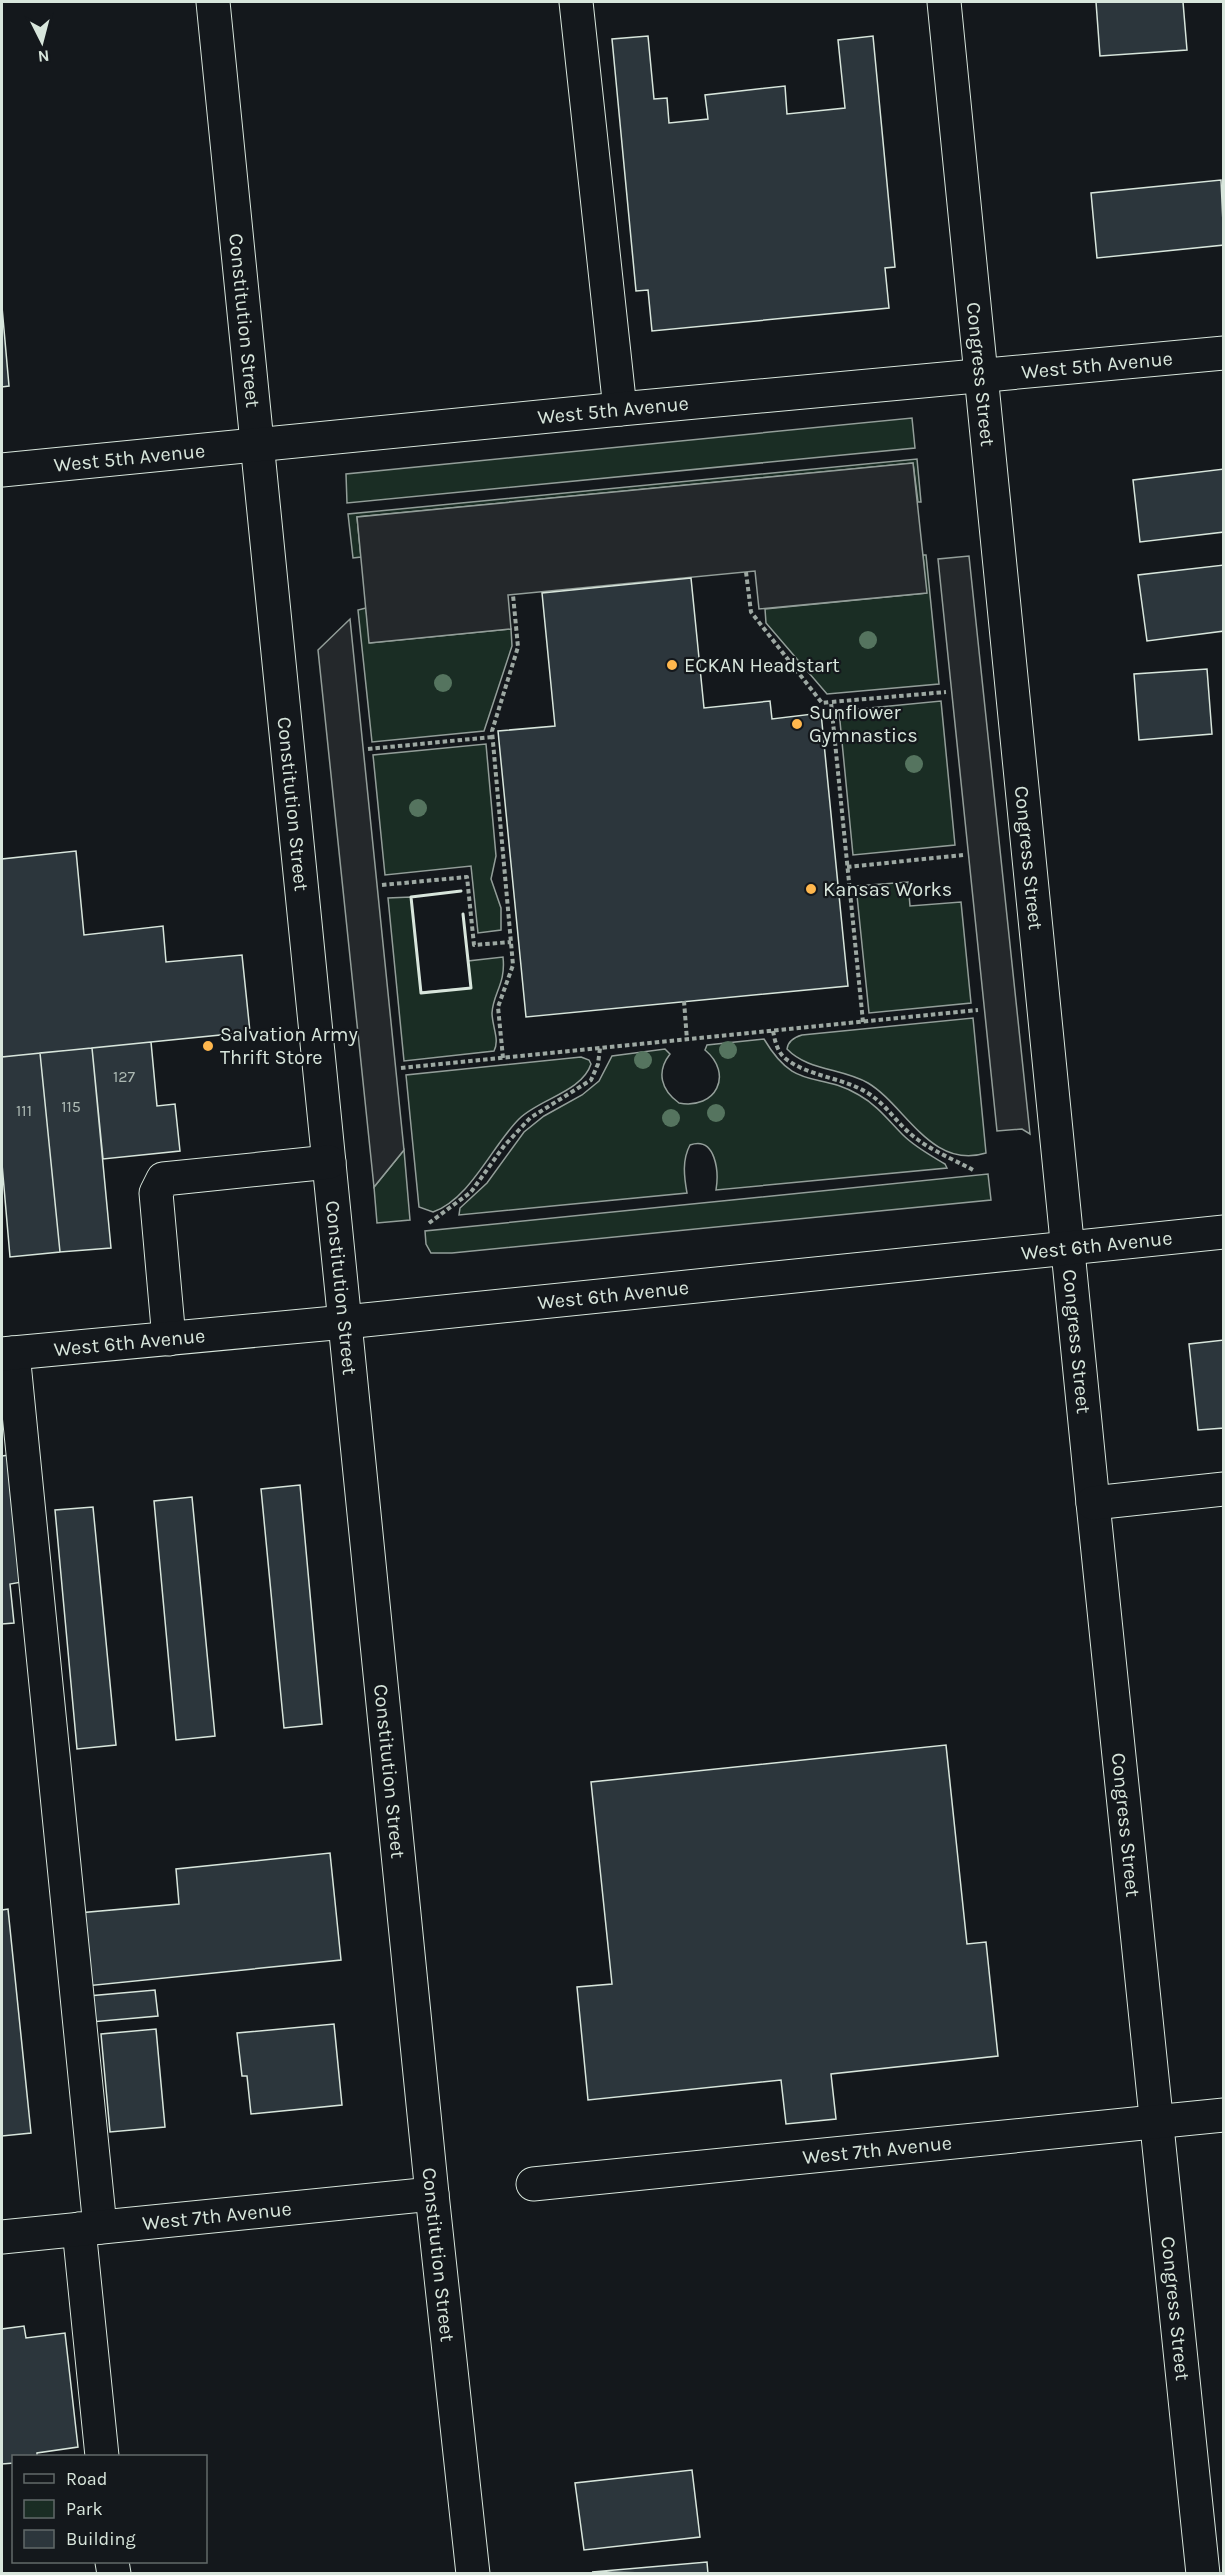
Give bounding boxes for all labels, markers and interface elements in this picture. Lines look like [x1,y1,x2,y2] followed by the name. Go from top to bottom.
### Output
[12,12,72,72] north arrow
[37,46,50,66] text: N
[224,232,265,409] street label: Constitution Street
[962,301,999,448] street label: Congress Street
[1020,347,1174,384] street label: West 5th Avenue
[536,392,690,429] street label: West 5th Avenue
[53,439,206,477] street label: West 5th Avenue
[684,654,840,677] place label: ECKAN Headstart
[665,658,679,672] marker: ECKAN Headstart
[809,701,918,747] place label: Sunflower Gymnastics
[272,716,313,893] street label: Constitution Street
[790,717,804,731] marker: Sunflower Gymnastics
[1010,785,1047,932] street label: Congress Street
[823,878,952,901] place label: Kansas Works
[804,882,818,896] marker: Kansas Works
[220,1023,358,1069] place label: Salvation Army Thrift Store
[201,1039,215,1053] marker: Salvation Army Thrift Store
[113,1067,136,1086] house number: 127
[61,1097,81,1116] house number: 115
[16,1101,32,1120] house number: 111
[321,1199,361,1376] street label: Constitution Street
[1020,1226,1173,1265] street label: West 6th Avenue
[1058,1268,1095,1415] street label: Congress Street
[536,1276,690,1314] street label: West 6th Avenue
[53,1324,206,1361] street label: West 6th Avenue
[369,1683,409,1860] street label: Constitution Street
[1107,1752,1144,1899] street label: Congress Street
[802,2131,953,2169] street label: West 7th Avenue
[417,2167,459,2344] street label: Constitution Street
[141,2197,293,2235] street label: West 7th Avenue
[1156,2235,1194,2382] street label: Congress Street
[12,2455,207,2563] legend
[66,2468,107,2490] text: Road
[66,2498,103,2520] text: Park
[66,2528,136,2550] text: Building

